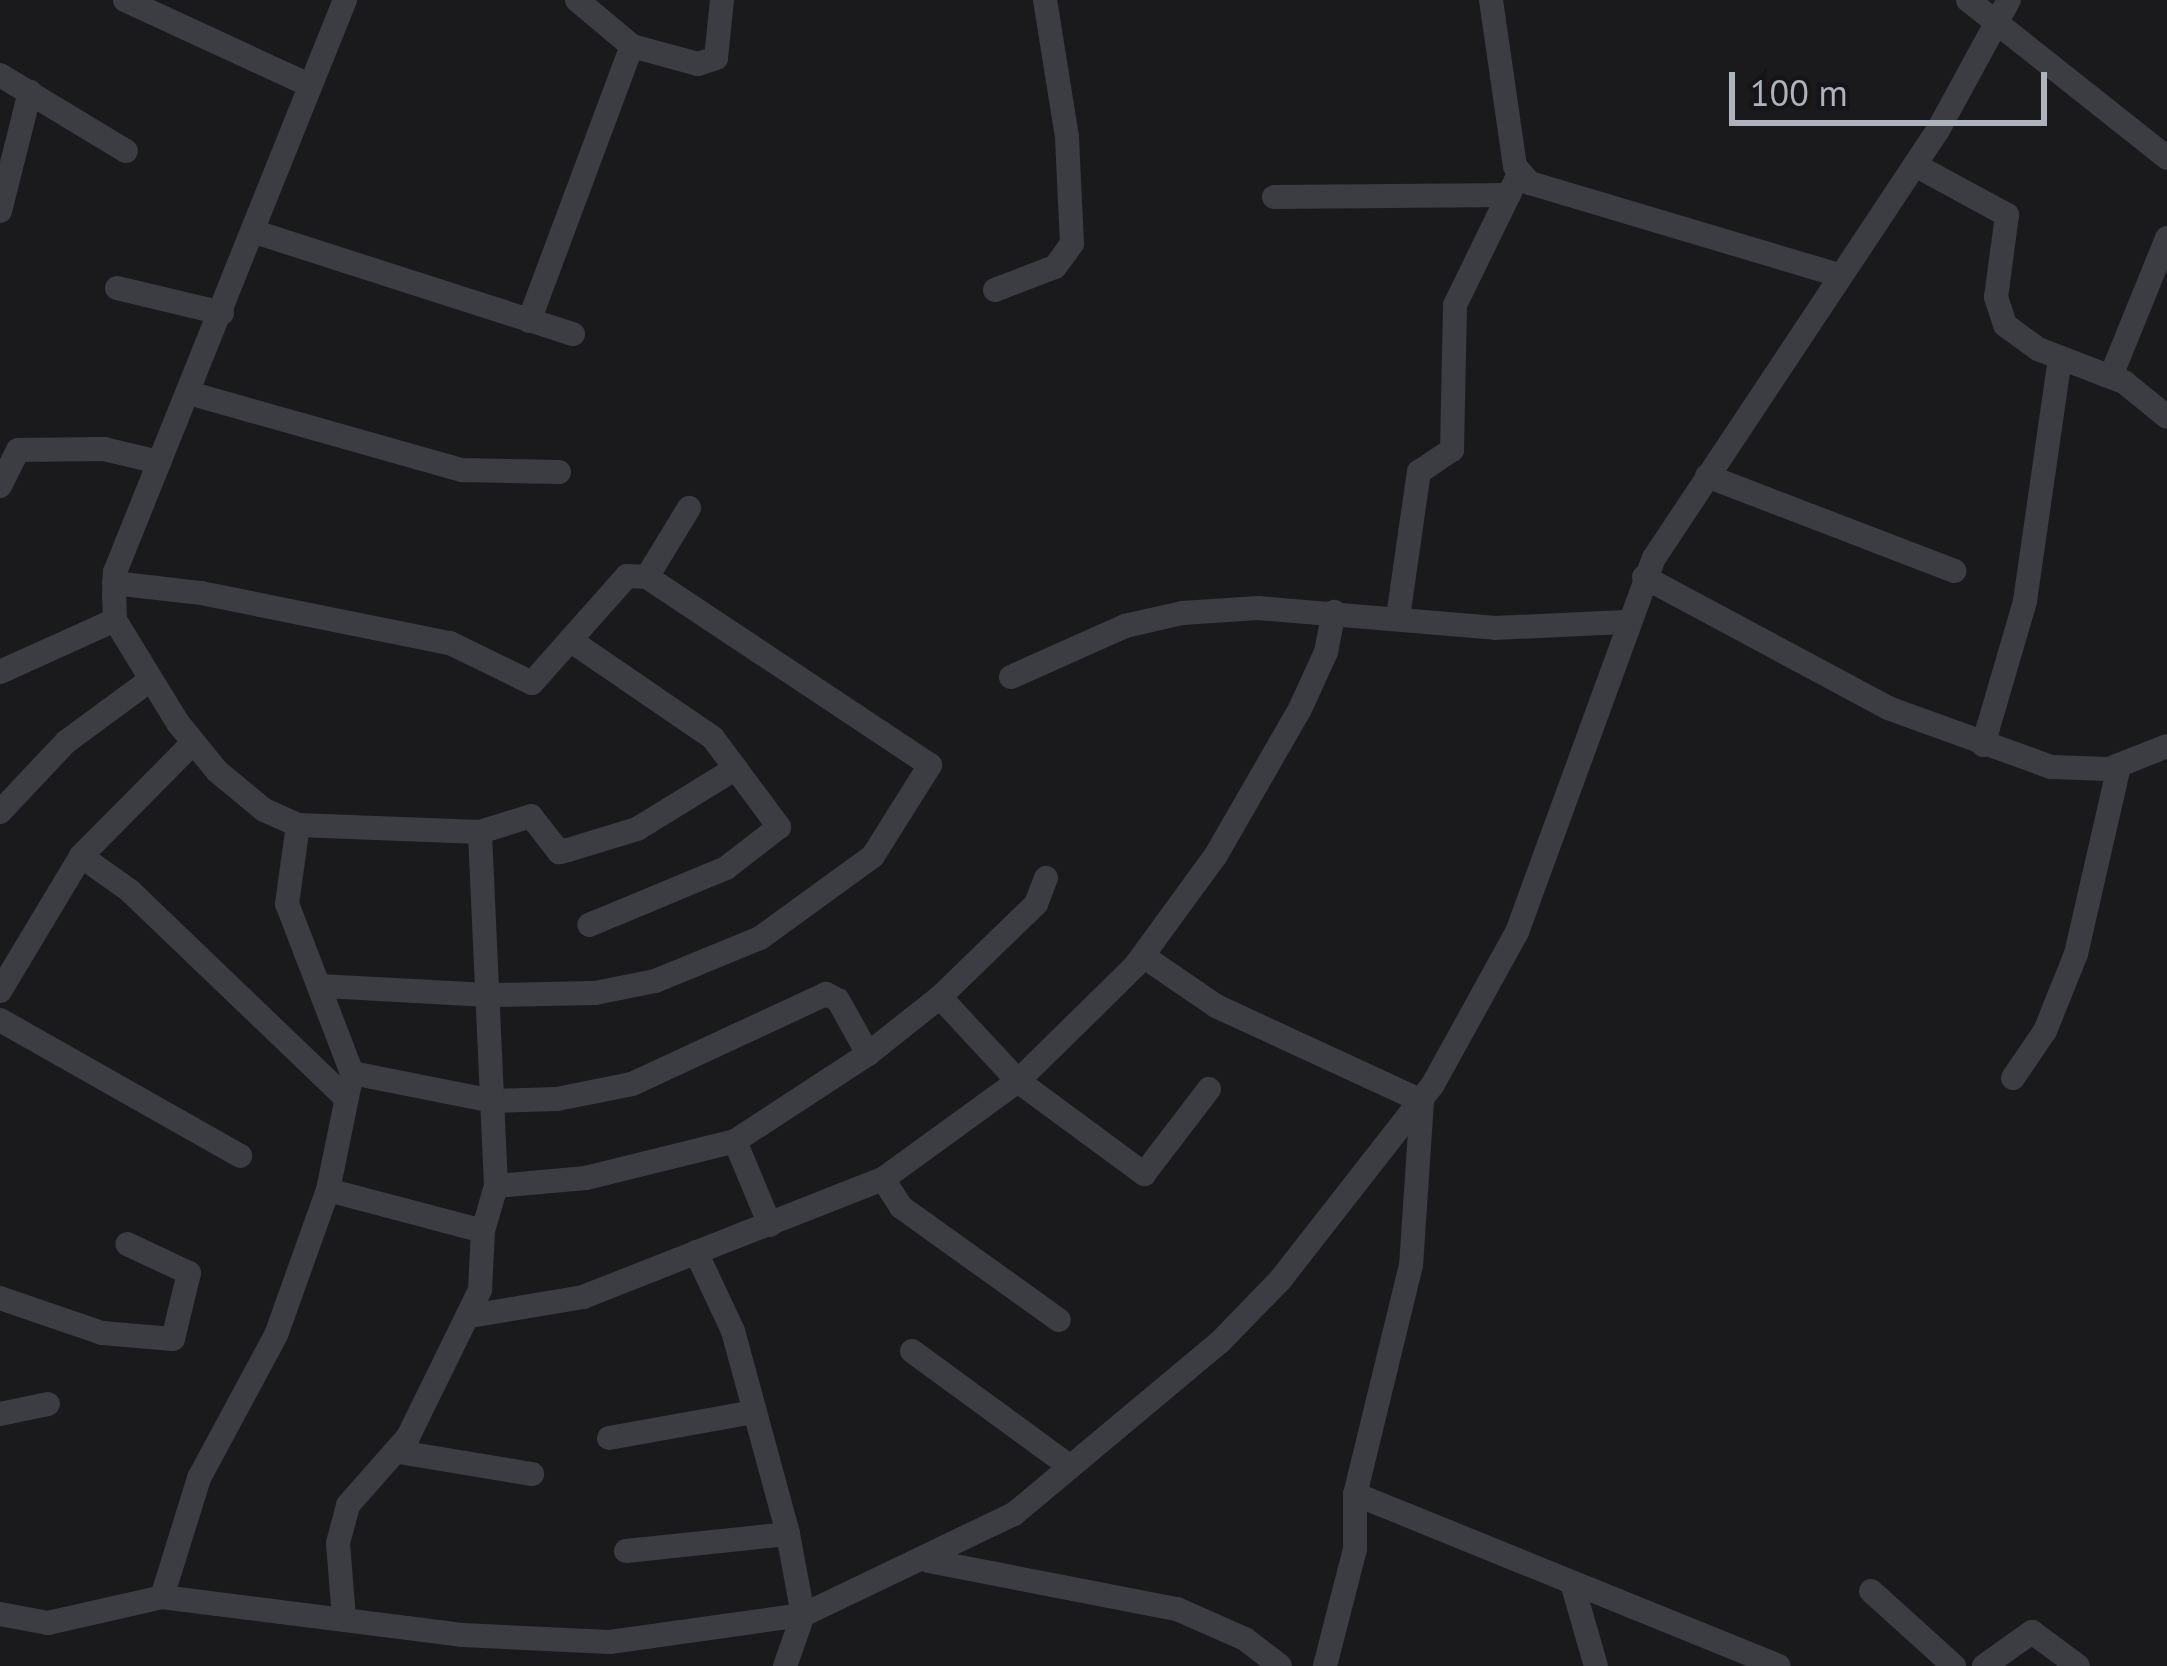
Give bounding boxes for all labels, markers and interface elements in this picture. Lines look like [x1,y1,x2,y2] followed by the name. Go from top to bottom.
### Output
[1735,48,2053,122] scale bar
[1750,69,1848,116] text: 100 m

